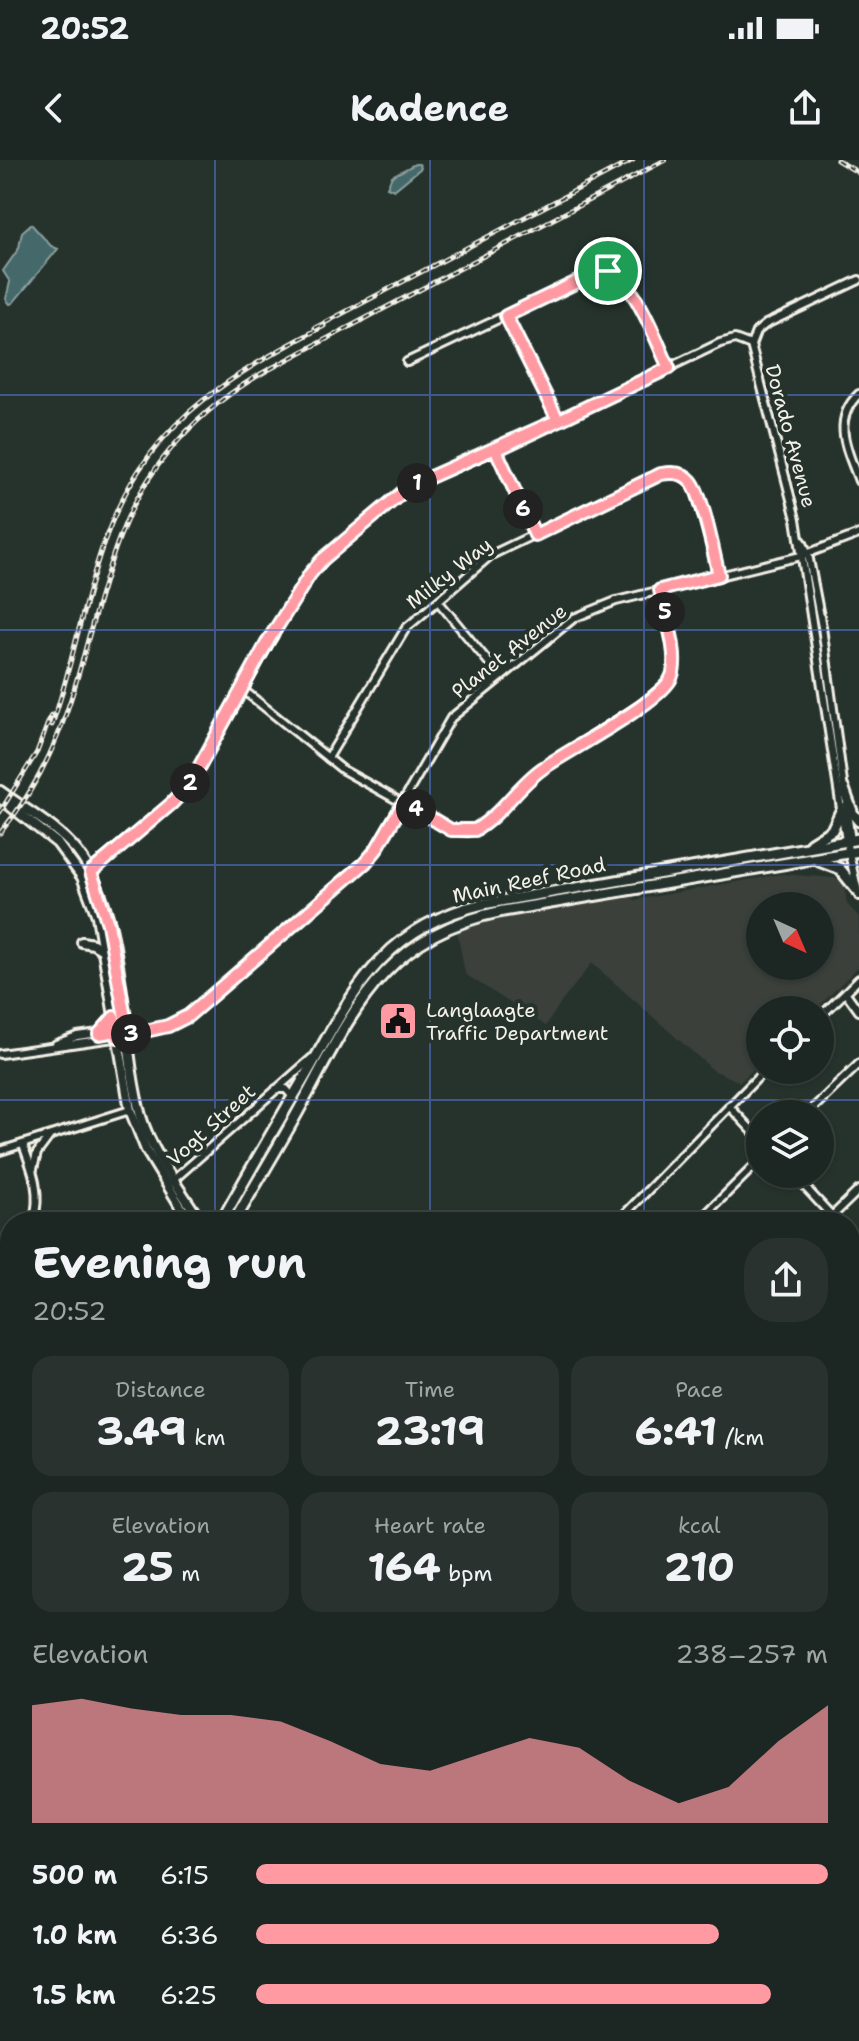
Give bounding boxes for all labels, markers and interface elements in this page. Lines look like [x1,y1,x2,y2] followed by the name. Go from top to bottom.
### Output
[40,8,129,49] text: 20:52
[350,84,509,133] text: Kadence
[32,86,76,130] icon: back
[783,86,827,130] icon: share
[574,237,642,305] pin
[586,249,630,293] icon: arrive
[759,362,823,510] street label: Dorado Avenue
[397,463,437,503] pin: 1
[412,468,422,497] text: 1
[503,489,543,529] pin: 6
[515,494,531,523] text: 6
[401,531,497,615] street label: Milky Way
[645,592,685,632] pin: 5
[658,597,672,626] text: 5
[446,598,572,704] street label: Planet Avenue
[170,763,210,803] pin: 2
[182,768,198,797] text: 2
[396,789,436,829] pin: 4
[408,794,424,823] text: 4
[450,851,608,909] street label: Main Reef Road
[746,892,834,980] north arrow
[746,892,834,1188] map controls
[746,996,834,1084] button: locate
[426,997,609,1046] place label: Langlaagte Traffic Department
[377,1000,419,1042] public building icon: Langlaagte Traffic Department
[111,1014,151,1054] pin: 3
[123,1019,139,1048] text: 3
[161,1078,261,1172] street label: Vogt Street
[746,1100,834,1188] button: layers
[32,1233,306,1292] text: Evening run
[744,1238,828,1322] button: share
[32,1293,106,1328] text: 20:52
[116,1375,206,1404] text: Distance
[405,1375,455,1404] text: Time
[675,1375,724,1404] text: Pace
[96,1404,187,1458] text: 3.49
[375,1404,485,1458] text: 23:19
[634,1404,717,1458] text: 6:41
[187,1423,225,1452] text: km
[717,1423,764,1452] text: /km
[111,1511,210,1540] text: Elevation
[374,1511,486,1540] text: Heart rate
[678,1511,721,1540] text: kcal
[121,1540,174,1594] text: 25
[368,1540,441,1594] text: 164
[664,1540,735,1594] text: 210
[174,1559,200,1588] text: m
[441,1559,492,1588] text: bpm
[32,1636,148,1671] text: Elevation
[675,1636,828,1671] text: 238–257 m
[32,1857,117,1892] text: 500 m
[160,1857,209,1892] text: 6:15
[32,1917,117,1952] text: 1.0 km
[160,1917,219,1952] text: 6:36
[32,1977,116,2012] text: 1.5 km
[160,1977,217,2012] text: 6:25

